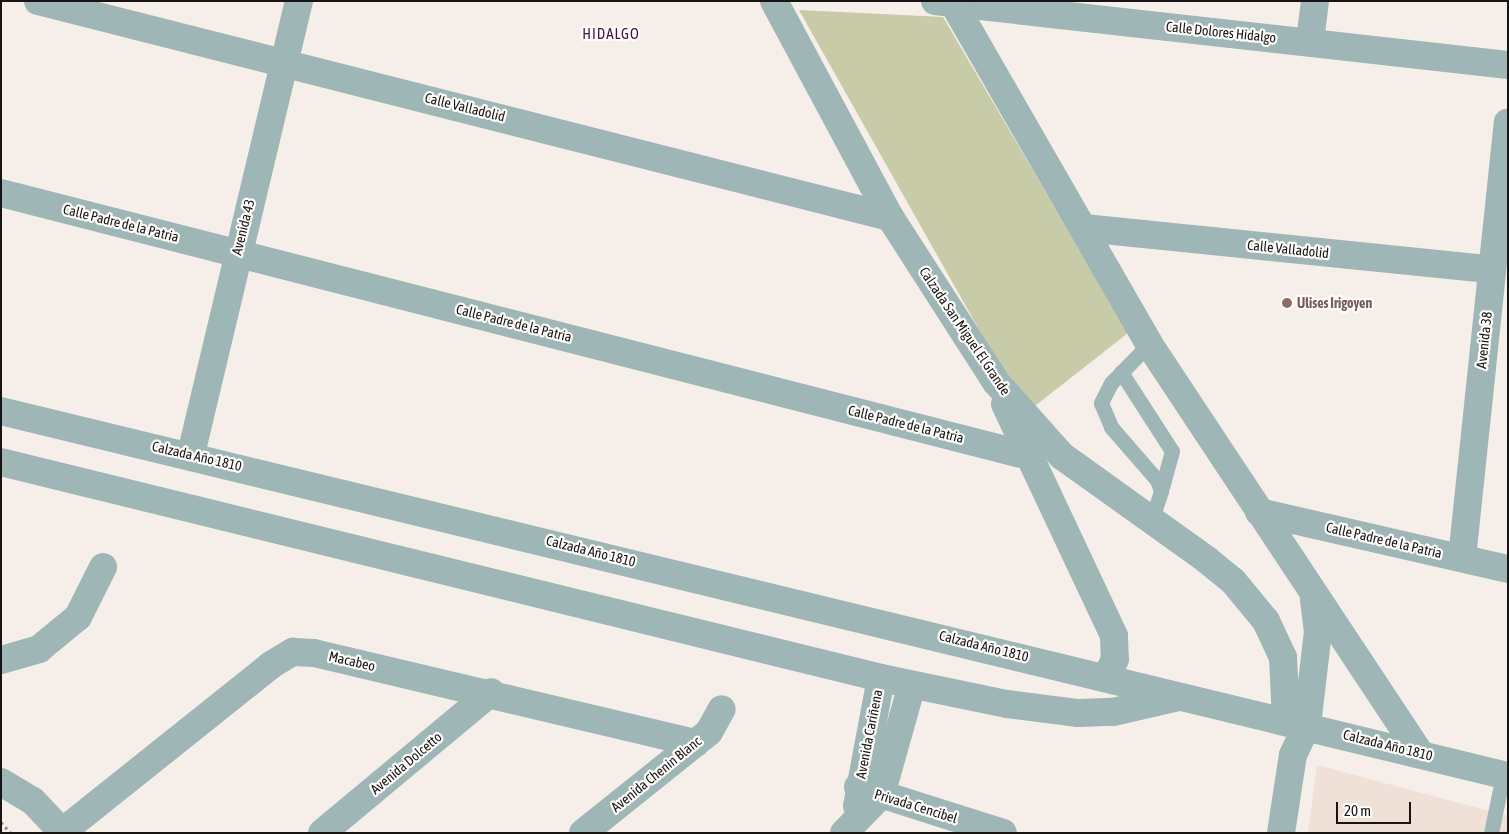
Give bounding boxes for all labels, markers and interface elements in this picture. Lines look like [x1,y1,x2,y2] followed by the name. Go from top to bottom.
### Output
[1165,18,1277,46] street label: Calle Dolores Hidalgo
[581,25,641,43] district label: HIDALGO
[423,89,507,125] street label: Calle Valladolid
[228,197,258,257] street label: Avenida 43
[61,201,181,245] street label: Calle Padre de la Patria
[1246,236,1330,262] street label: Calle Valladolid
[916,264,1014,398] street label: Calzada San Miguel El Grande
[1297,295,1372,311] place label: Ulises Irigoyen
[1281,297,1293,309] marker: Ulises Irigoyen
[454,301,574,345] street label: Calle Padre de la Patria
[1473,311,1495,369] street label: Avenida 38
[846,402,966,446] street label: Calle Padre de la Patria
[150,438,244,474] street label: Calzada Año 1810
[1324,518,1444,562] street label: Calle Padre de la Patria
[545,532,637,570] street label: Calzada Año 1810
[938,627,1030,665] street label: Calzada Año 1810
[327,648,377,674] street label: Macabeo
[852,688,886,780] street label: Avenida Cariñena
[1342,726,1434,764] street label: Calzada Año 1810
[367,728,445,798] street label: Avenida Dolcetto
[608,733,704,815] street label: Avenida Chenin Blanc
[872,785,960,827] street label: Privada Cencibel
[1339,792,1414,824] scale bar
[1344,802,1371,819] text: 20 m

